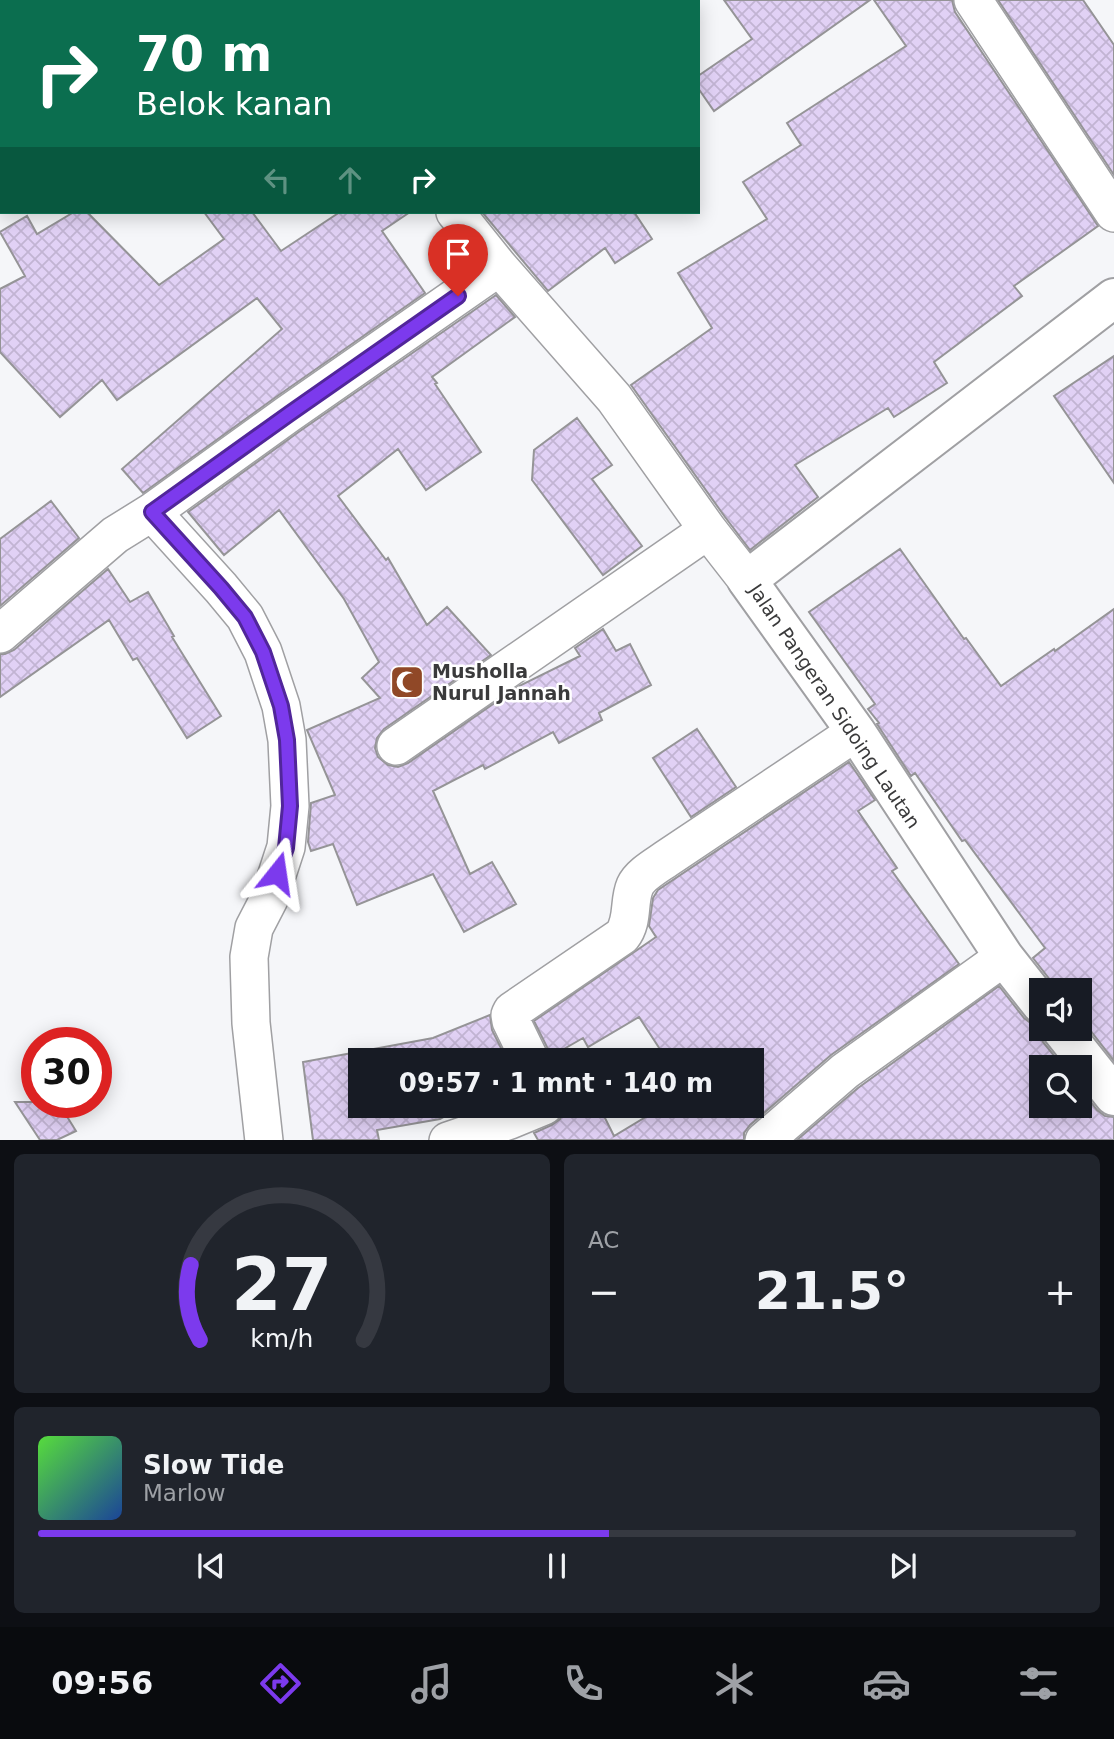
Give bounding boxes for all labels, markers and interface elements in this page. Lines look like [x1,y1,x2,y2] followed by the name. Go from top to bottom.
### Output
[136,26,272,83] text: 70 m
[21,28,112,119] icon: right
[136,85,333,123] text: Belok kanan
[258,161,296,199] icon: left
[331,161,369,199] icon: ahead
[404,161,442,199] icon: right
[428,224,488,296] pin
[439,235,477,273] icon: arrive
[744,579,925,832] street label: Jalan Pangeran Sidoing Lautan
[432,660,571,704] place label: Musholla Nurul Jannah
[388,663,426,701] mosque icon: Musholla Nurul Jannah
[240,836,314,910] position arrow
[1029,978,1092,1118] map controls
[1029,978,1092,1041] button: sound
[21,1027,112,1118] speed limit sign: 30
[1029,1055,1092,1118] button: search
[399,1068,713,1098] text: 09:57 · 1 mnt · 140 m
[588,1227,619,1253] text: AC
[231,1242,333,1327] text: 27
[755,1261,909,1321] text: 21.5°
[588,1270,620,1314] text: −
[1044,1270,1076,1314] text: +
[250,1323,314,1352] text: km/h
[143,1450,284,1480] text: Slow Tide
[143,1480,226,1506] text: Marlow
[192,1547,230,1585] icon: previous
[538,1547,576,1585] icon: pause
[884,1547,922,1585] icon: next
[256,1659,305,1708] icon: directions
[407,1659,456,1708] icon: music
[559,1659,608,1708] icon: phone
[710,1659,759,1708] icon: climate
[862,1659,911,1708] icon: car
[1014,1659,1063,1708] icon: filters
[51,1664,153,1702] text: 09:56

